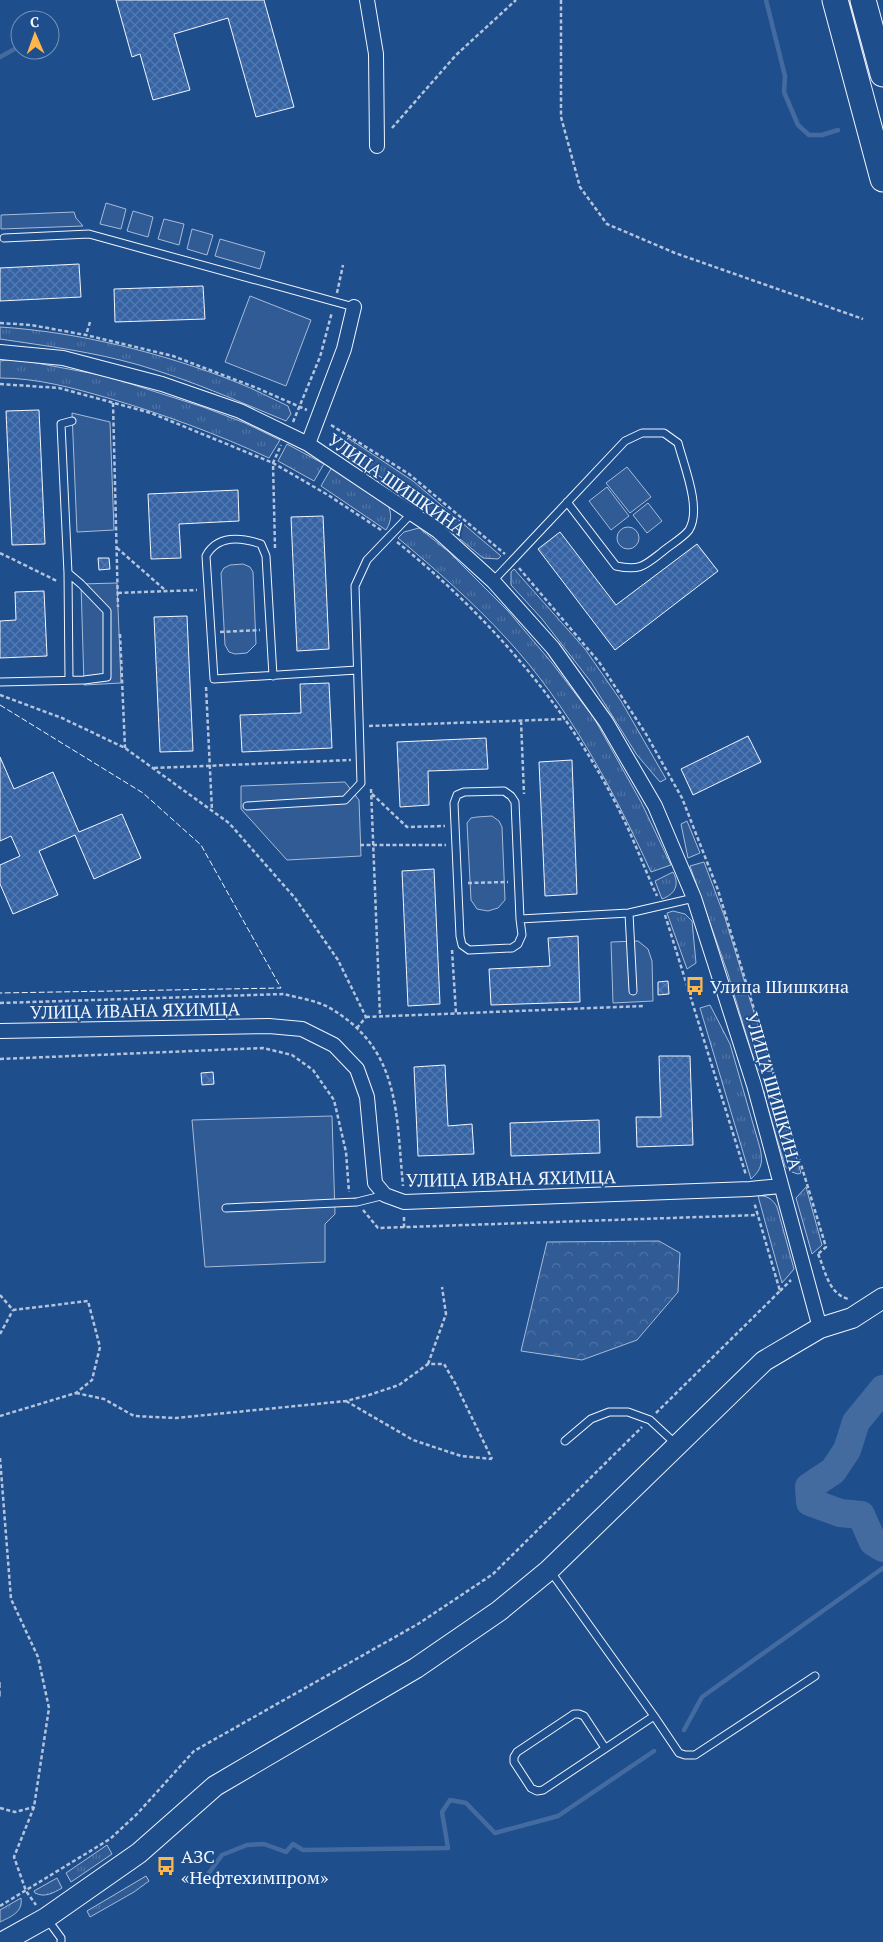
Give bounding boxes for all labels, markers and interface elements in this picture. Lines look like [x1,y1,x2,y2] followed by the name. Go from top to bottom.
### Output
[10,10,60,60] north arrow
[30,12,39,31] text: С
[323,427,471,541] street label: УЛИЦА ШИШКИНА
[710,974,849,998] place label: Улица Шишкина
[684,975,706,997] bus stop icon: Улица Шишкина
[30,996,241,1024] street label: УЛИЦА ИВАНА ЯХИМЦА
[740,1009,808,1173] street label: УЛИЦА ШИШКИНА
[406,1164,617,1192] street label: УЛИЦА ИВАНА ЯХИМЦА
[181,1844,329,1889] place label: АЗС «Нефтехимпром»
[155,1855,177,1877] bus stop icon: АЗС «Нефтехимпром»

